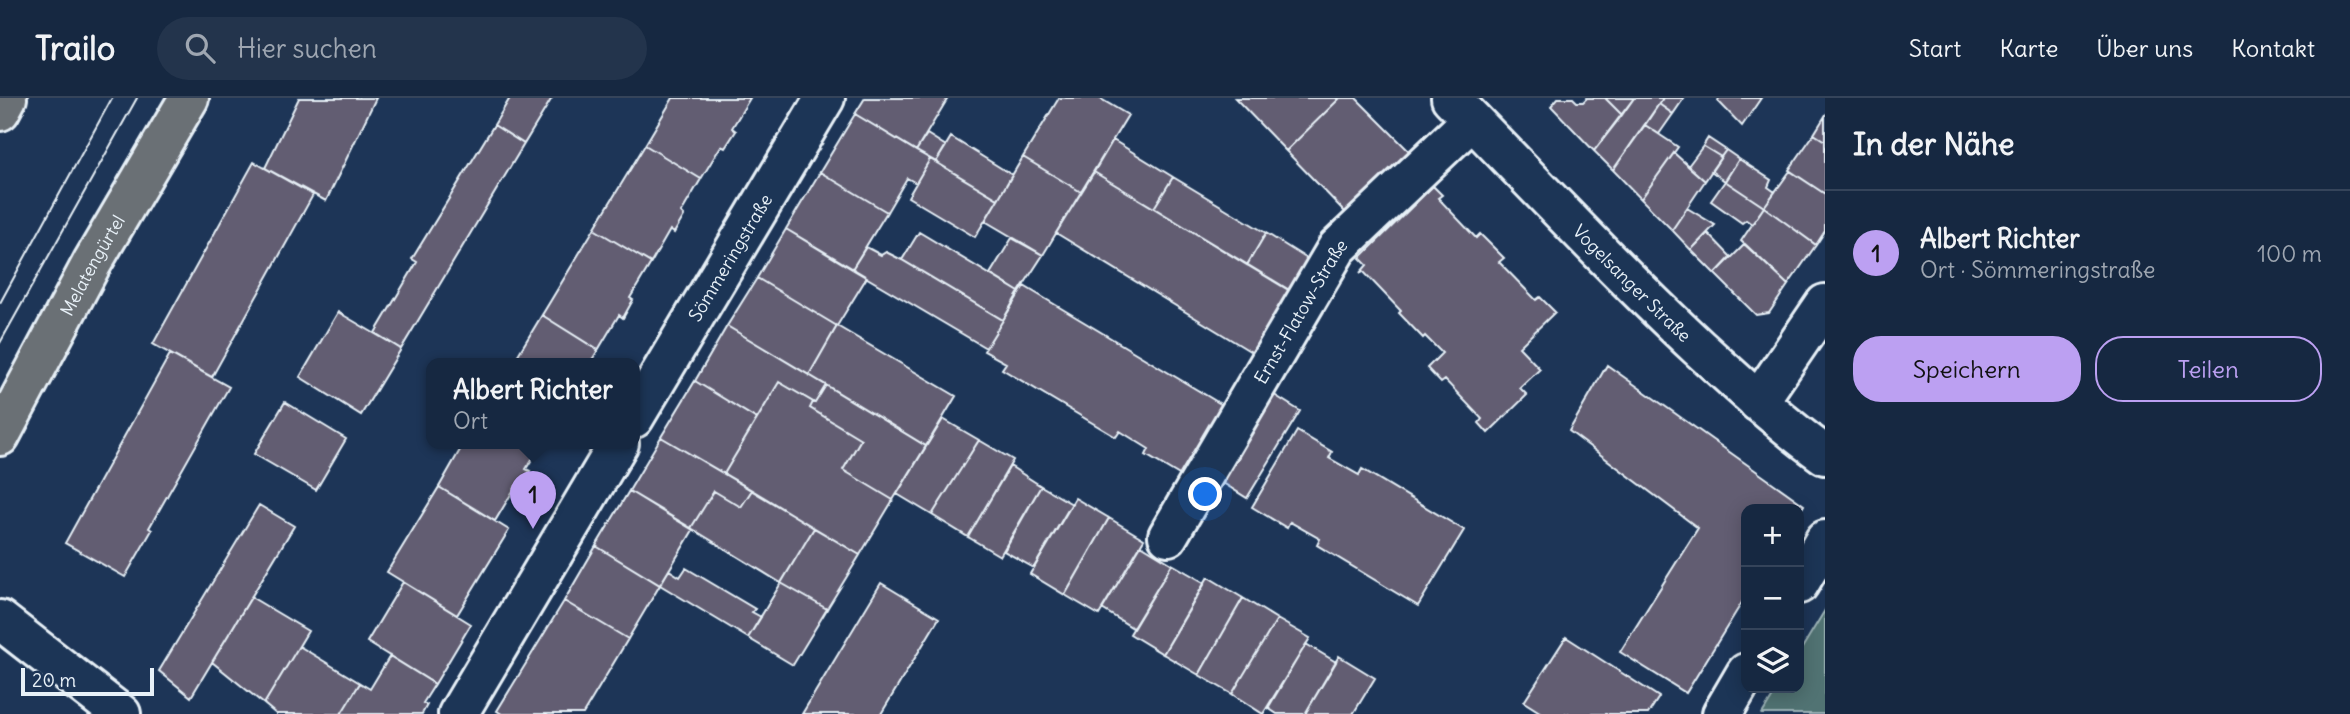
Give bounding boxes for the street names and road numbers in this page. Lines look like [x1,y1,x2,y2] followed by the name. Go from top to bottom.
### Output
[683,189,777,325] street label: Sömmeringstraße
[55,211,129,320] street label: Melatengürtel
[1568,219,1696,347] street label: Vogelsanger Straße
[1249,233,1352,388] street label: Ernst-Flatow-Straße

